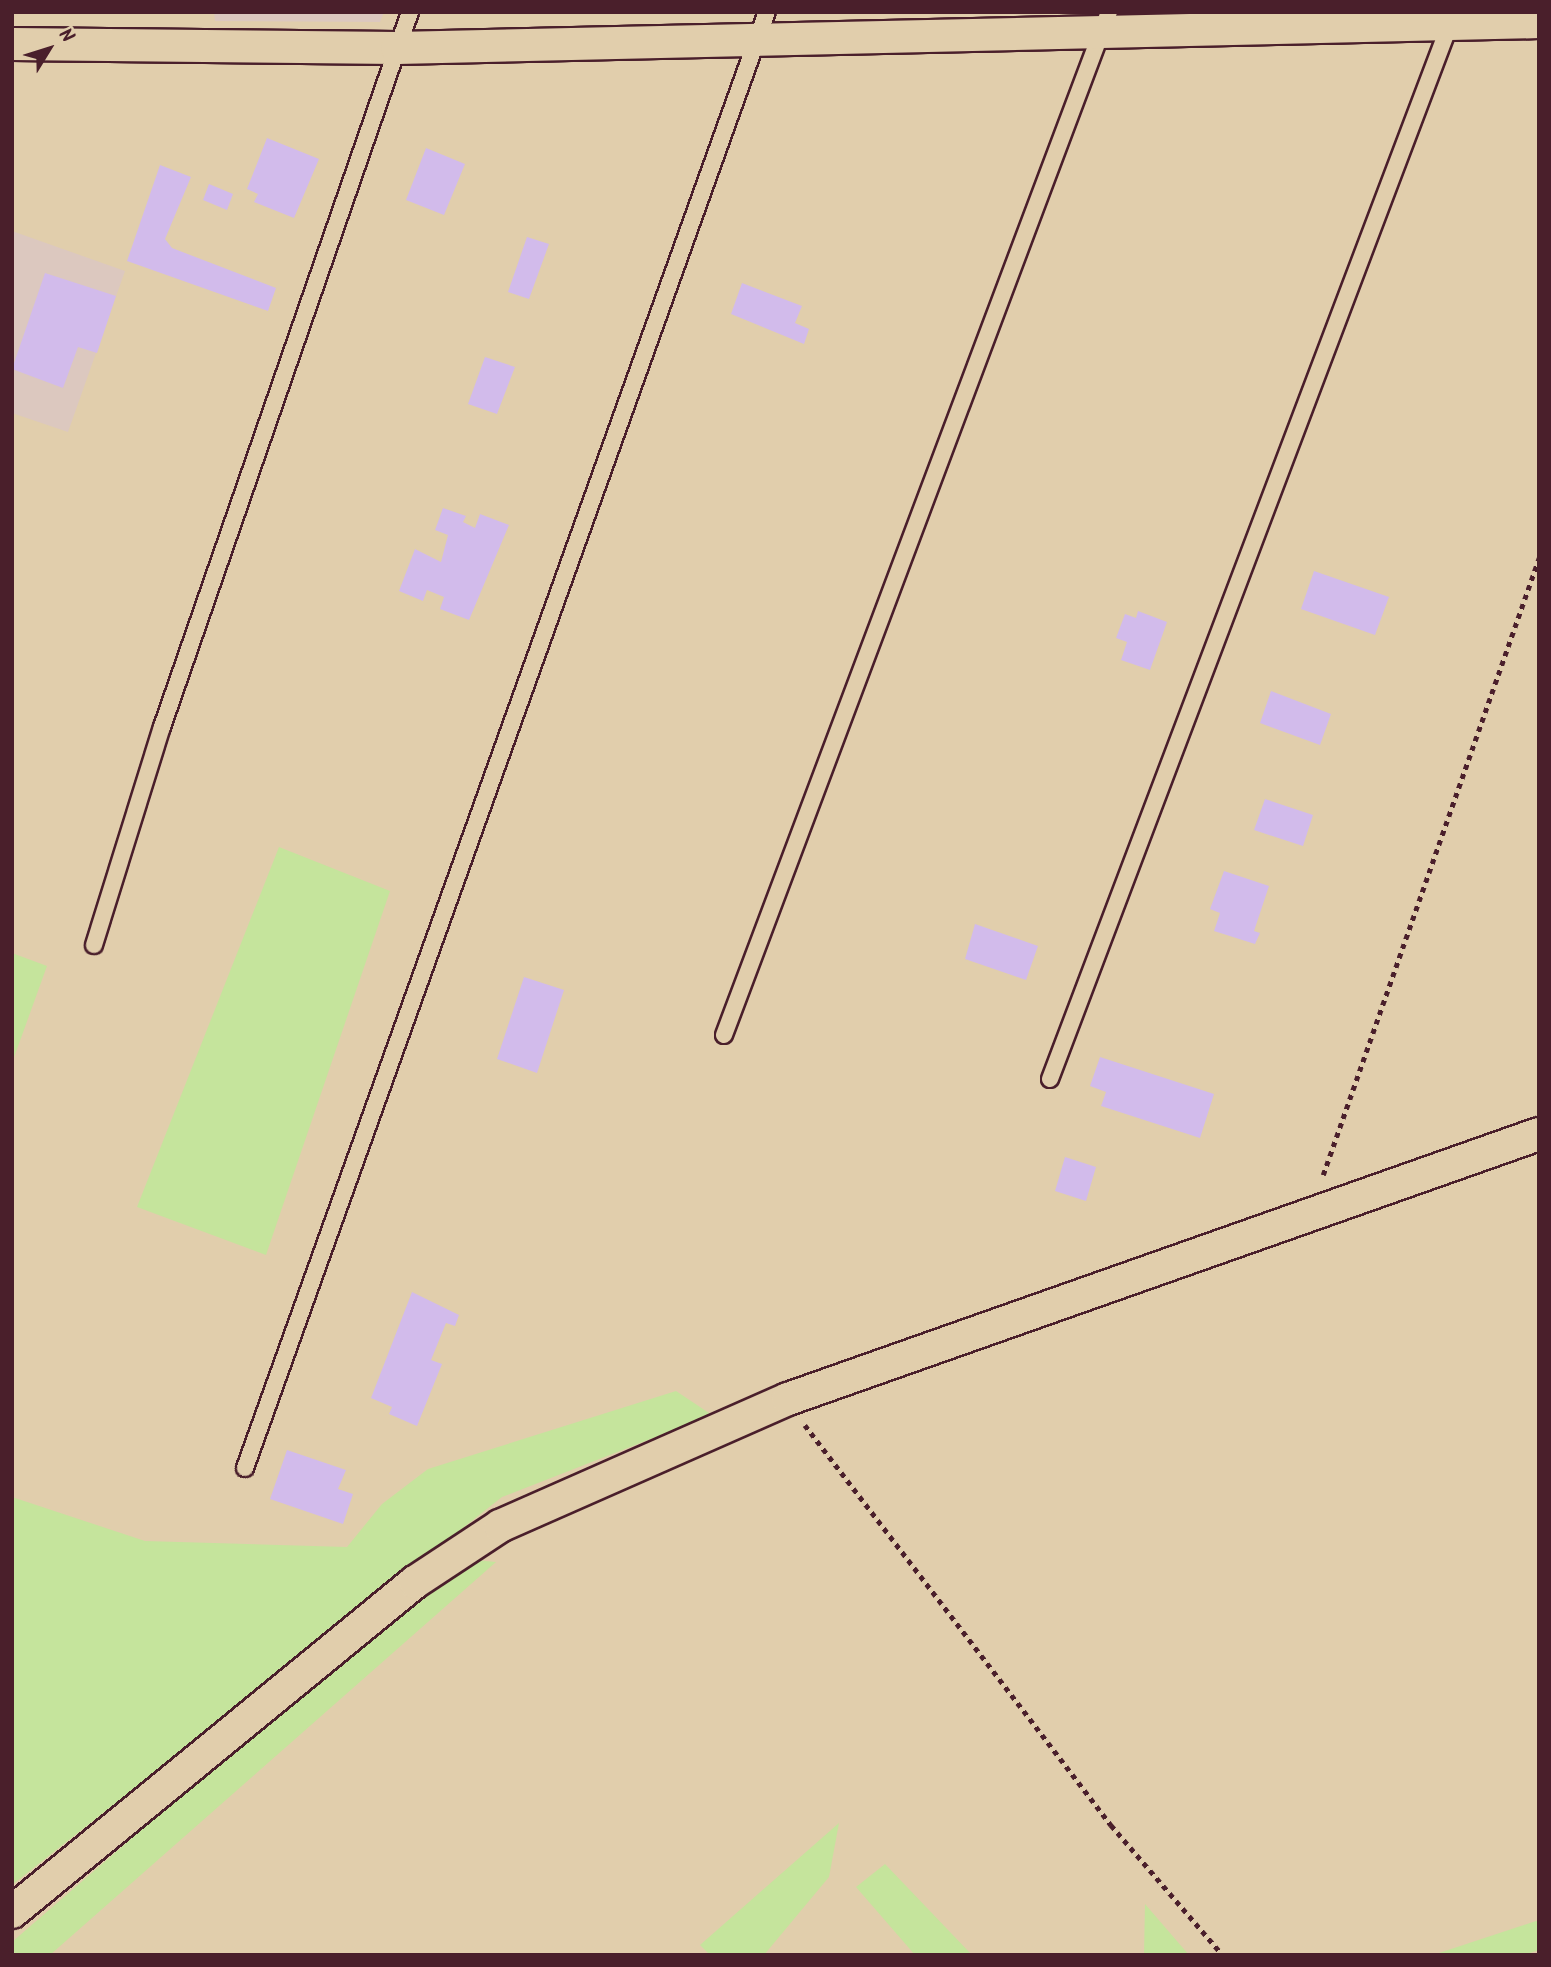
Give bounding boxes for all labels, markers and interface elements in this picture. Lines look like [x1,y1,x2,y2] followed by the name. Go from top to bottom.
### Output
[14,14,84,84] north arrow
[50,22,81,50] text: N

